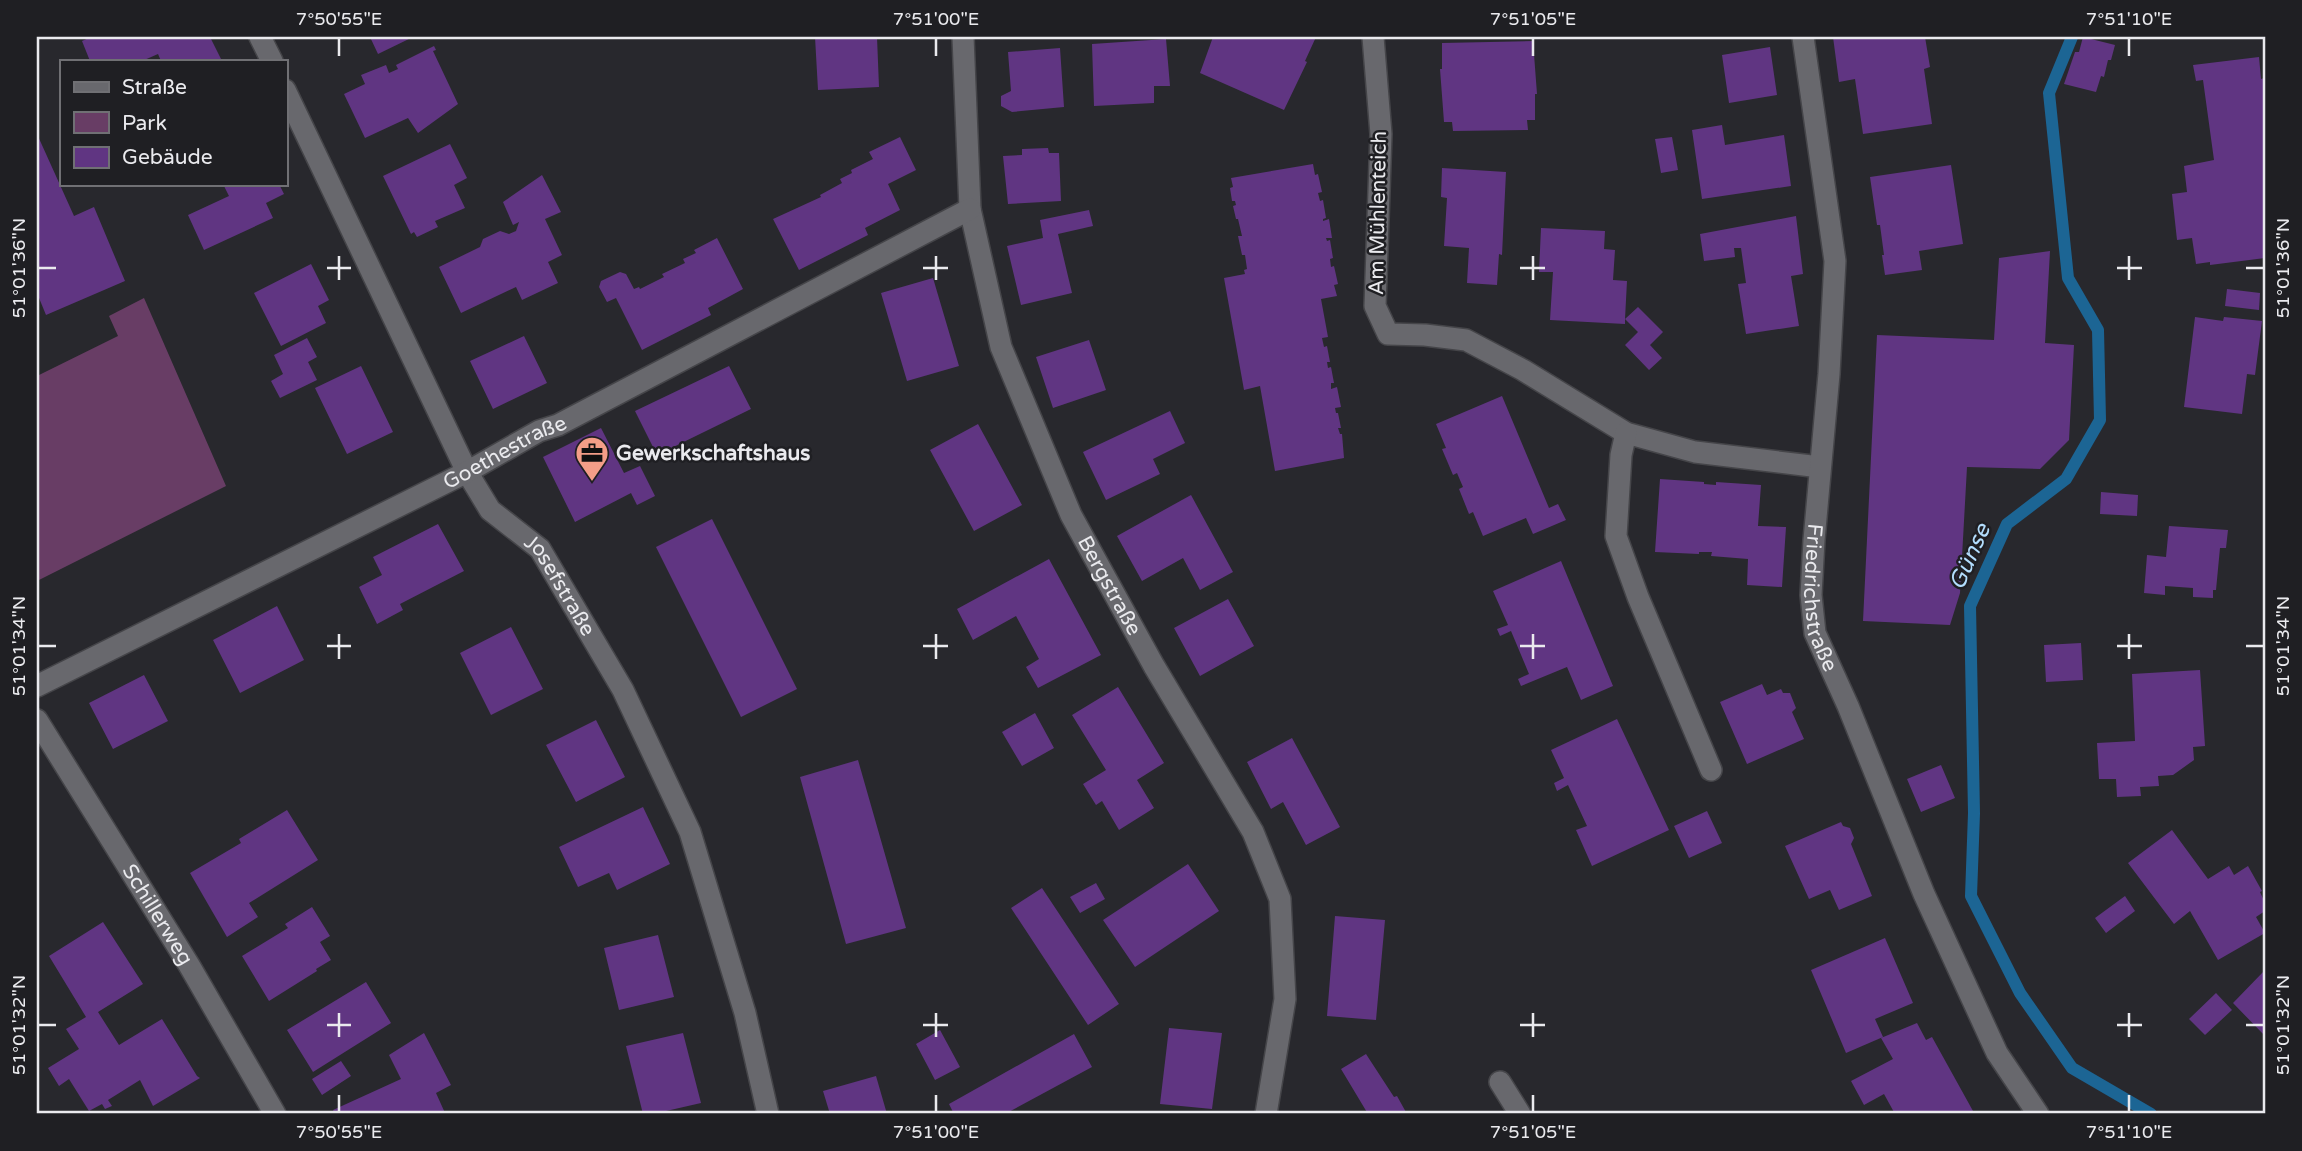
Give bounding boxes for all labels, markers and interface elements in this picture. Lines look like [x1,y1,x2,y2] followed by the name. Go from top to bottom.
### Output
[296,8,382,30] text: 7°50'55"E
[893,8,979,30] text: 7°51'00"E
[1490,8,1576,30] text: 7°51'05"E
[2086,8,2172,30] text: 7°51'10"E
[60,60,287,186] legend
[122,75,187,100] text: Straße
[122,111,167,136] text: Park
[1364,131,1392,295] street label: Am Mühlenteich
[122,145,213,170] text: Gebäude
[8,218,30,318] text: 51°01'36"N
[2272,218,2294,318] text: 51°01'36"N
[439,410,571,494] street label: Goethestraße
[573,434,611,483] office icon: Gewerkschaftshaus
[616,441,810,466] place label: Gewerkschaftshaus
[1943,518,1998,594] water label: Günse
[1798,523,1843,675] street label: Friedrichstraße
[519,529,601,640] street label: Josefstraße
[1072,531,1147,640] street label: Bergstraße
[8,596,30,696] text: 51°01'34"N
[2272,596,2294,696] text: 51°01'34"N
[117,859,198,970] street label: Schillerweg
[8,975,30,1075] text: 51°01'32"N
[2272,975,2294,1075] text: 51°01'32"N
[296,1121,382,1143] text: 7°50'55"E
[893,1121,979,1143] text: 7°51'00"E
[1490,1121,1576,1143] text: 7°51'05"E
[2086,1121,2172,1143] text: 7°51'10"E

